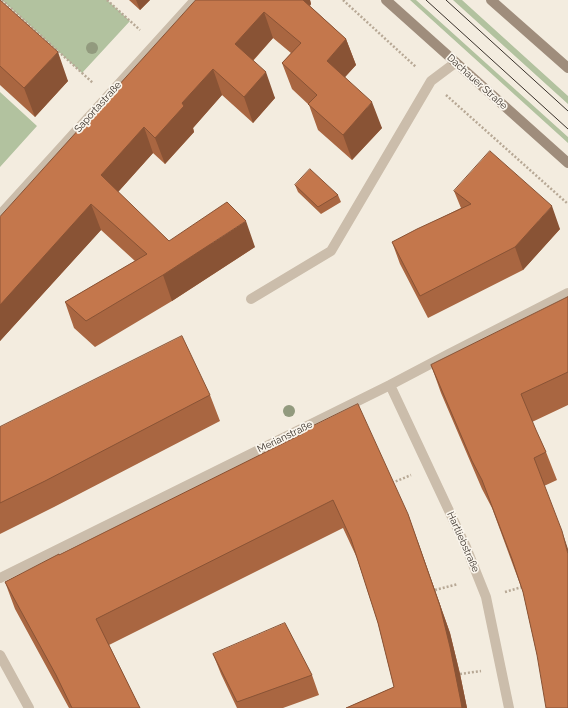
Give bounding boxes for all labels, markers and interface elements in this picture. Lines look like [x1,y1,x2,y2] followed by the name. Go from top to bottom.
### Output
[444,52,510,112] street label: Dachauer Straße
[72,79,124,135] street label: Saportastraße
[255,418,315,456] street label: Merianstraße
[444,510,482,574] street label: Hartliebstraße

